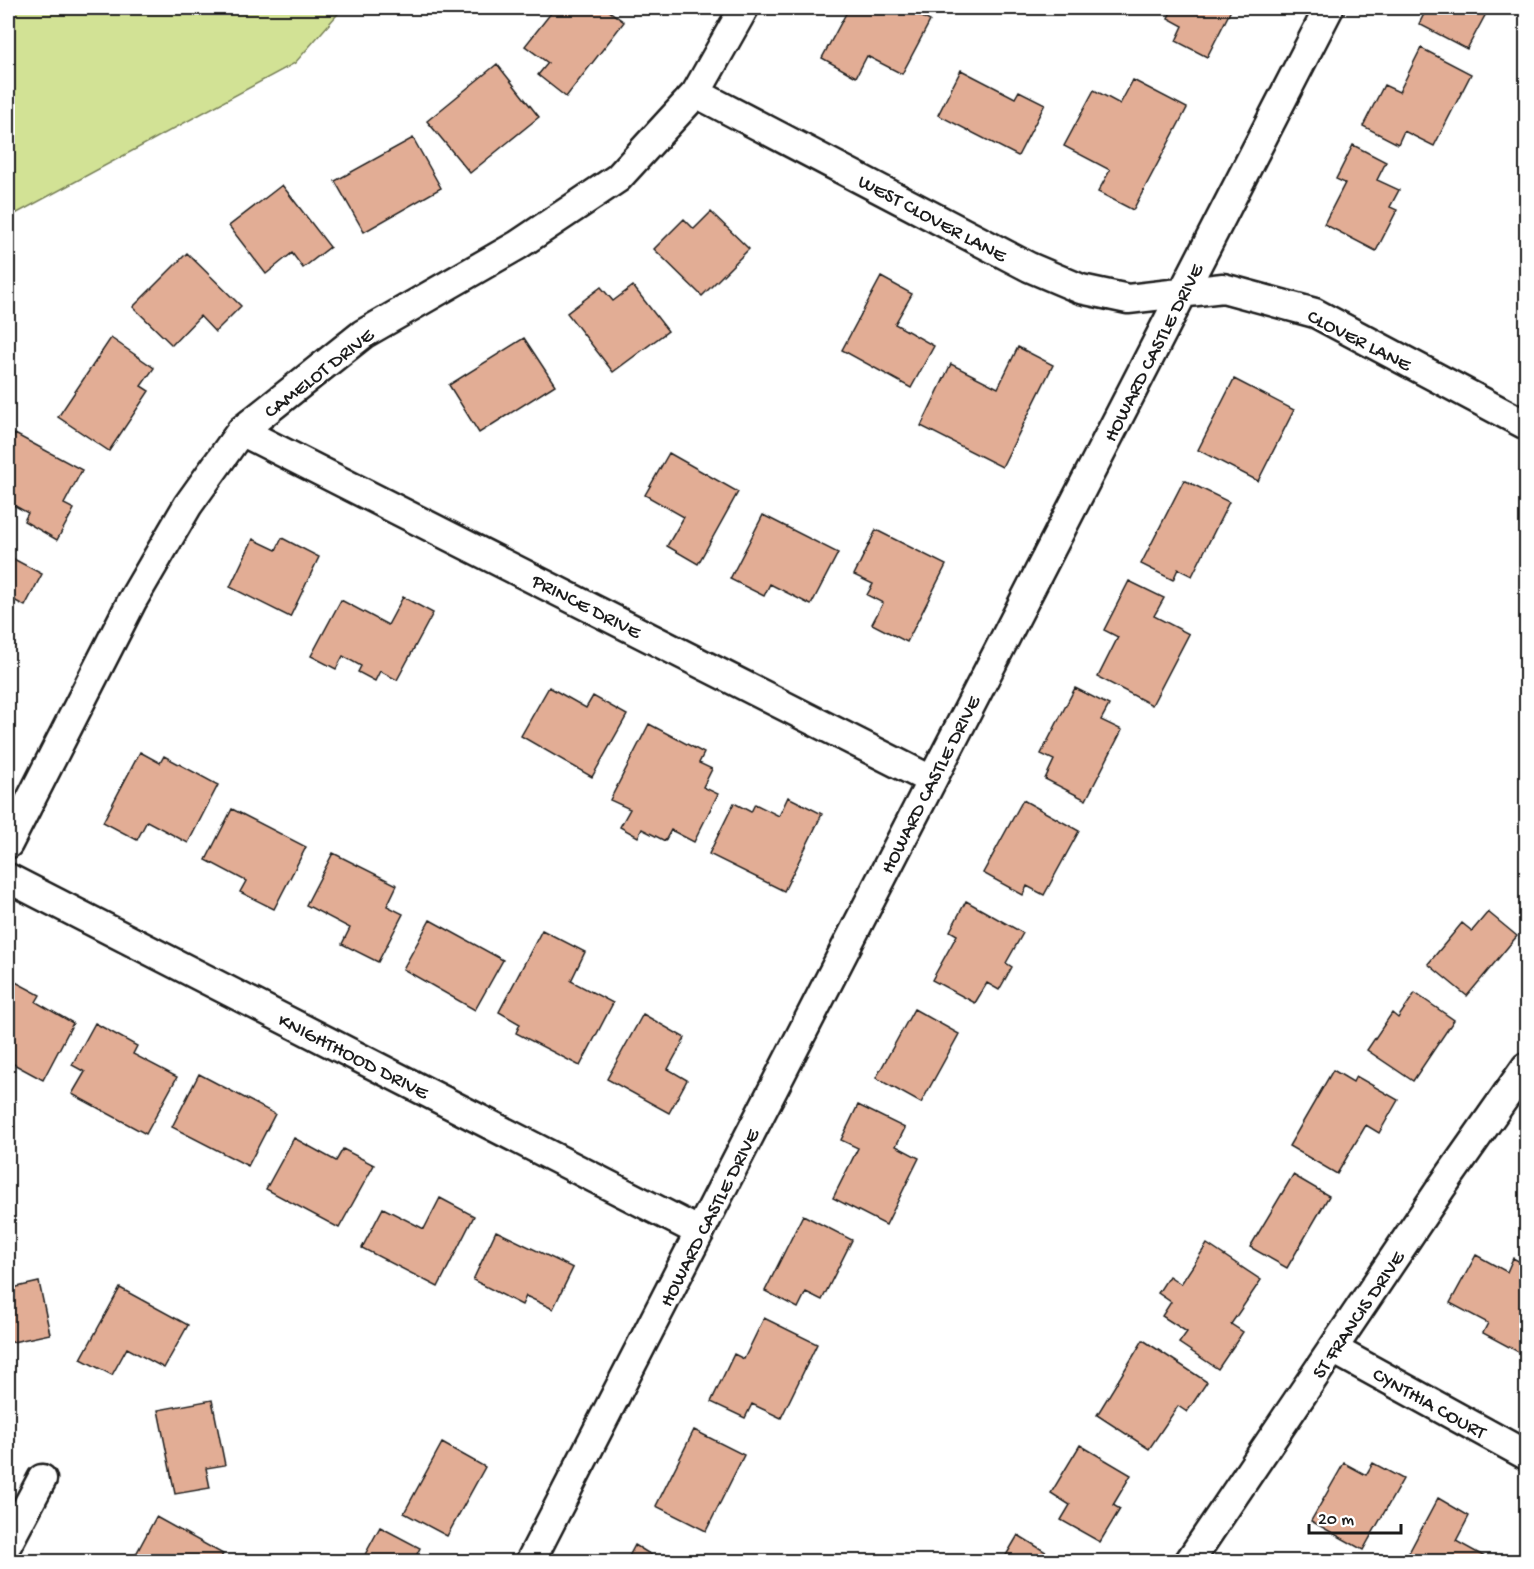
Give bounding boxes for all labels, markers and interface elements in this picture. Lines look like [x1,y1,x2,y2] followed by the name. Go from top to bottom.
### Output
[853,171,1011,270] street label: WEST CLOVER LANE
[1100,259,1211,446] street label: HOWARD CASTLE DRIVE
[1303,306,1416,379] street label: CLOVER LANE
[261,324,381,425] street label: CAMELOT DRIVE
[526,570,645,646] street label: PRINCE DRIVE
[877,691,988,878] street label: HOWARD CASTLE DRIVE
[273,1010,433,1107] street label: KNIGHTHOOD DRIVE
[656,1124,767,1311] street label: HOWARD CASTLE DRIVE
[1309,1247,1412,1384] street label: ST FRANCIS DRIVE
[1368,1364,1490,1446] street label: CYNTHIA COURT
[1309,1497,1400,1535] scale bar
[1318,1510,1354,1531] text: 20 m

